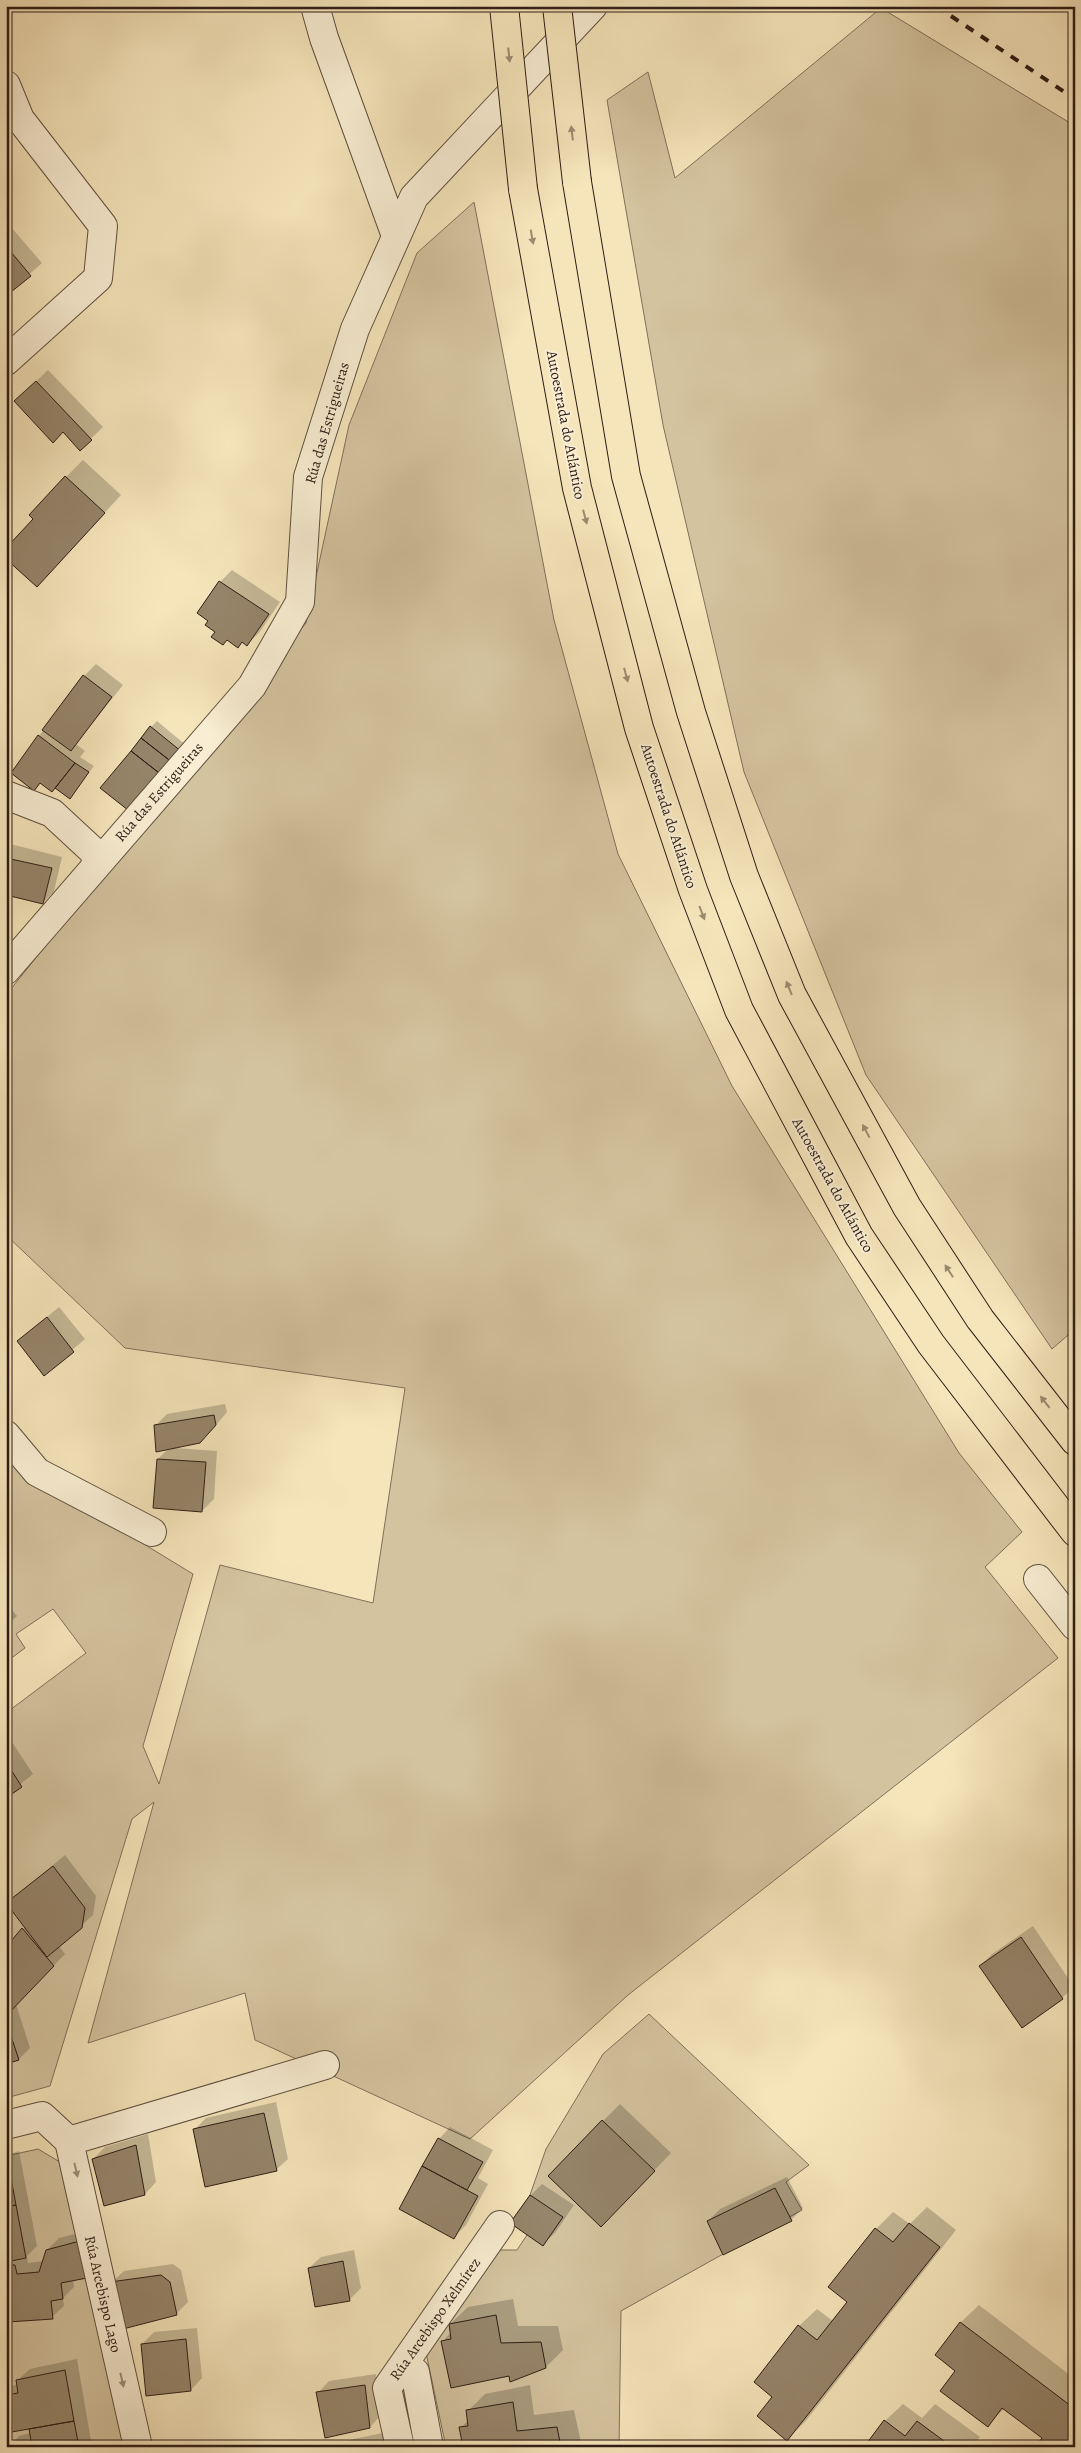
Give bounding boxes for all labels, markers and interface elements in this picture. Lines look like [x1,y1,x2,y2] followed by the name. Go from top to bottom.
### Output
[505,47,513,63] one-way arrow
[568,125,576,141] one-way arrow
[528,230,536,245] one-way arrow
[542,348,590,501] street label: Autoestrada do Atlántico
[300,360,354,486] street label: Rúa das Estrigueiras
[581,510,589,525] one-way arrow
[622,667,630,682] one-way arrow
[110,738,208,846] street label: Rúa das Estrigueiras
[636,740,702,891] street label: Autoestrada do Atlántico
[698,906,706,920] one-way arrow
[785,981,793,995] one-way arrow
[787,1113,878,1256] street label: Autoestrada do Atlántico
[862,1124,870,1139] one-way arrow
[944,1264,954,1278] one-way arrow
[1039,1396,1050,1409] one-way arrow
[72,2162,80,2178] one-way arrow
[80,2234,126,2354] street label: Rúa Arcebispo Lago
[385,2254,485,2384] street label: Rúa Arcebispo Xelmírez
[119,2372,127,2388] one-way arrow

